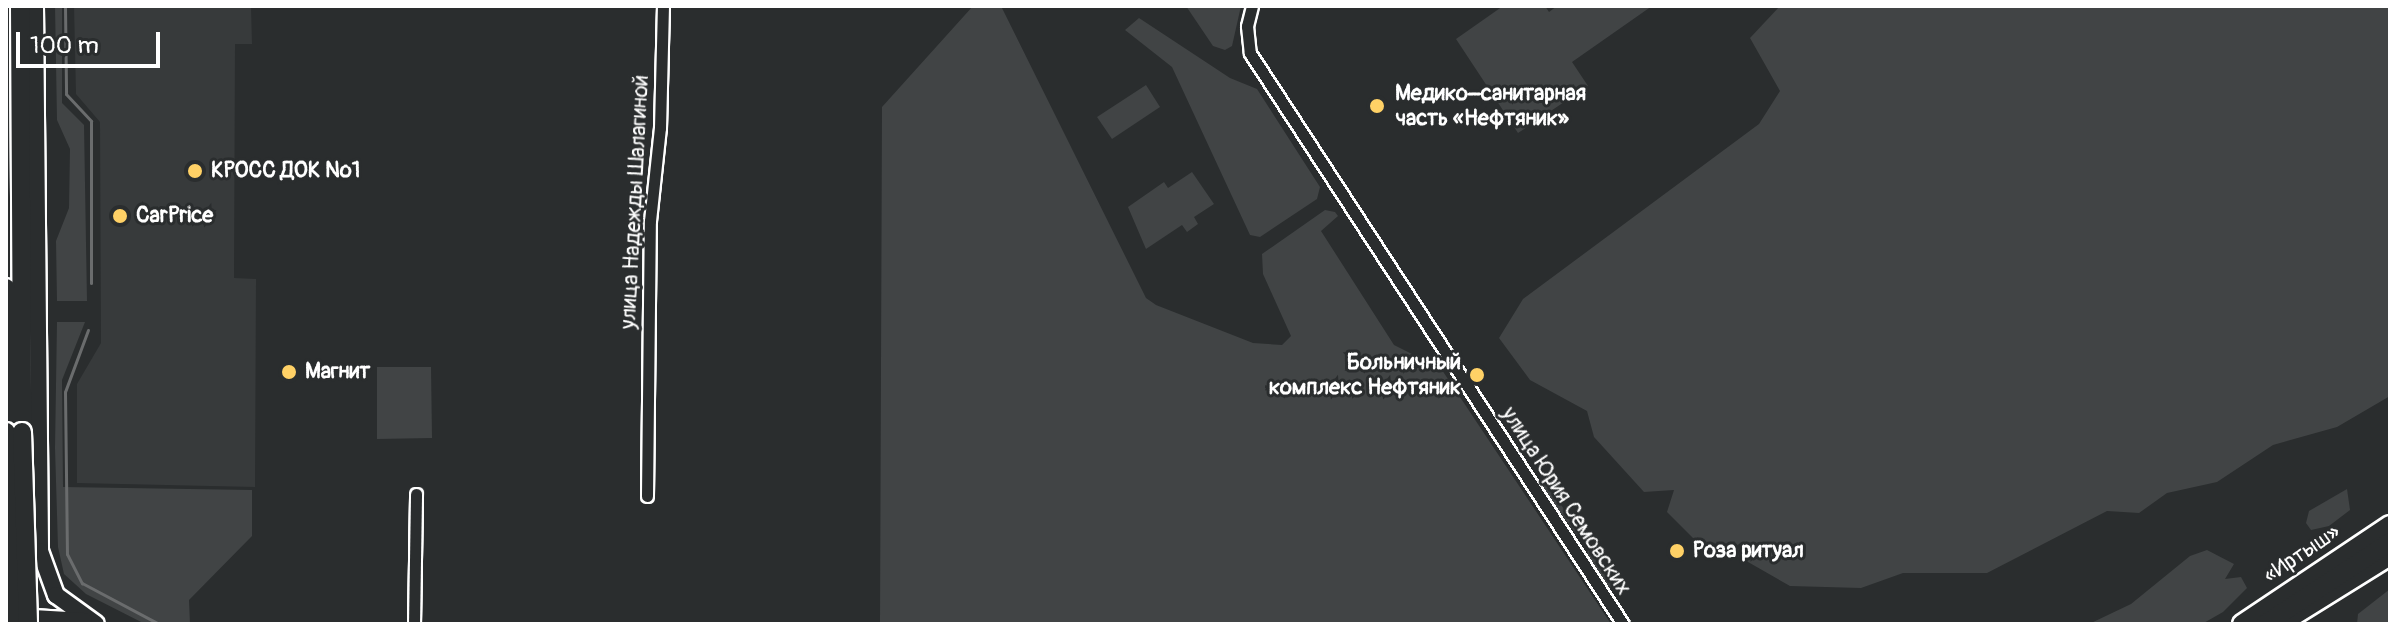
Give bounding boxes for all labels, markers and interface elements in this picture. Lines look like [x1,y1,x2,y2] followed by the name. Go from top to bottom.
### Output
[20,16,164,66] scale bar
[30,31,99,60] text: 100 m
[615,74,655,330] street label: улица Надежды Шалагиной
[1395,80,1586,132] place label: Медико–санитарная часть «Нефтяник»
[1366,95,1388,117] marker: Медико–санитарная часть «Нефтяник»
[211,158,360,184] place label: КРОСС ДОК №1
[186,162,204,180] marker: КРОСС ДОК №1
[136,203,213,229] place label: CarPrice
[111,207,129,225] marker: CarPrice
[1269,349,1461,400] place label: Больничный комплекс Нефтяник
[305,359,370,385] place label: Магнит
[280,363,298,381] marker: Магнит
[1468,366,1486,384] marker: Больничный комплекс Нефтяник
[1495,402,1637,600] street label: улица Юрия Семовских
[2259,519,2345,589] street label: «Иртыш»
[1693,538,1804,564] place label: Роза ритуал
[1668,542,1686,560] marker: Роза ритуал

